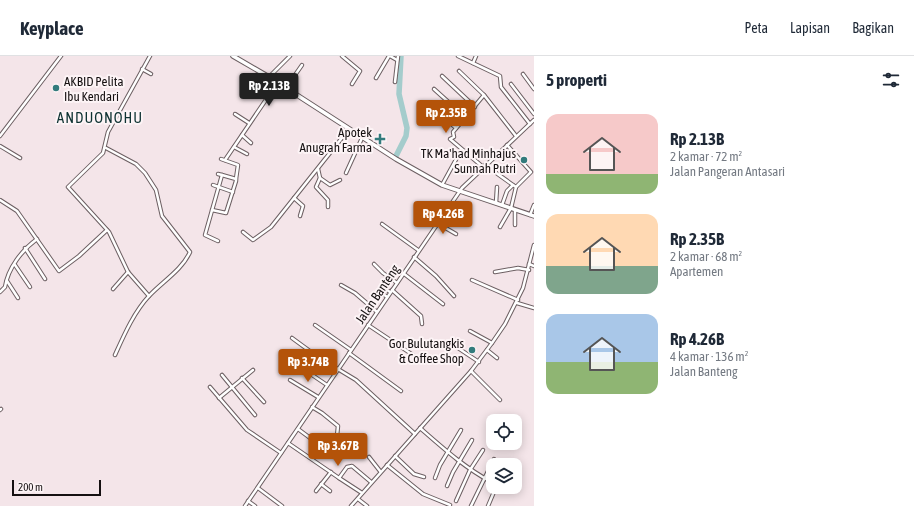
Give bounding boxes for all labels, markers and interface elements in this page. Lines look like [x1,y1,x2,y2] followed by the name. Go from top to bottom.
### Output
[20,17,84,39] text: Keyplace
[744,20,768,36] text: Peta
[790,20,830,36] text: Lapisan
[852,20,894,36] text: Bagikan
[880,69,902,91] icon: filters
[546,70,607,90] text: 5 properti
[228,73,310,107] pin: Rp 2.13B
[64,74,124,104] place label: AKBID Pelita Ibu Kendari
[248,78,290,93] text: Rp 2.13B
[51,83,61,93] marker: AKBID Pelita Ibu Kendari
[405,100,487,134] pin: Rp 2.35B
[425,105,467,120] text: Rp 2.35B
[57,109,143,126] district label: ANDUONOHU
[299,125,372,155] place label: Apotek Anugrah Farma
[670,129,724,149] text: Rp 2.13B
[578,130,626,178] icon: home
[375,134,385,144] marker: Apotek Anugrah Farma
[421,146,516,176] place label: TK Ma'had Minhajus Sunnah Putri
[670,149,742,164] text: 2 kamar · 72 m²
[519,155,529,165] marker: TK Ma'had Minhajus Sunnah Putri
[670,164,785,179] text: Jalan Pangeran Antasari
[402,201,484,235] pin: Rp 4.26B
[422,206,464,221] text: Rp 4.26B
[670,229,724,249] text: Rp 2.35B
[578,230,626,278] icon: home
[670,249,742,264] text: 2 kamar · 68 m²
[352,262,403,327] street label: Jalan Banteng
[670,264,723,279] text: Apartemen
[670,329,724,349] text: Rp 4.26B
[578,330,626,378] icon: home
[389,336,464,366] place label: Gor Bulutangkis & Coffee Shop
[467,345,477,355] marker: Gor Bulutangkis & Coffee Shop
[267,349,349,383] pin: Rp 3.74B
[670,349,748,364] text: 4 kamar · 136 m²
[287,354,329,369] text: Rp 3.74B
[670,364,738,379] text: Jalan Banteng
[486,414,522,494] map controls
[486,414,522,450] button: locate
[297,433,379,467] pin: Rp 3.67B
[317,438,359,453] text: Rp 3.67B
[486,458,522,494] button: layers
[12,478,101,497] scale bar
[18,481,43,493] text: 200 m

